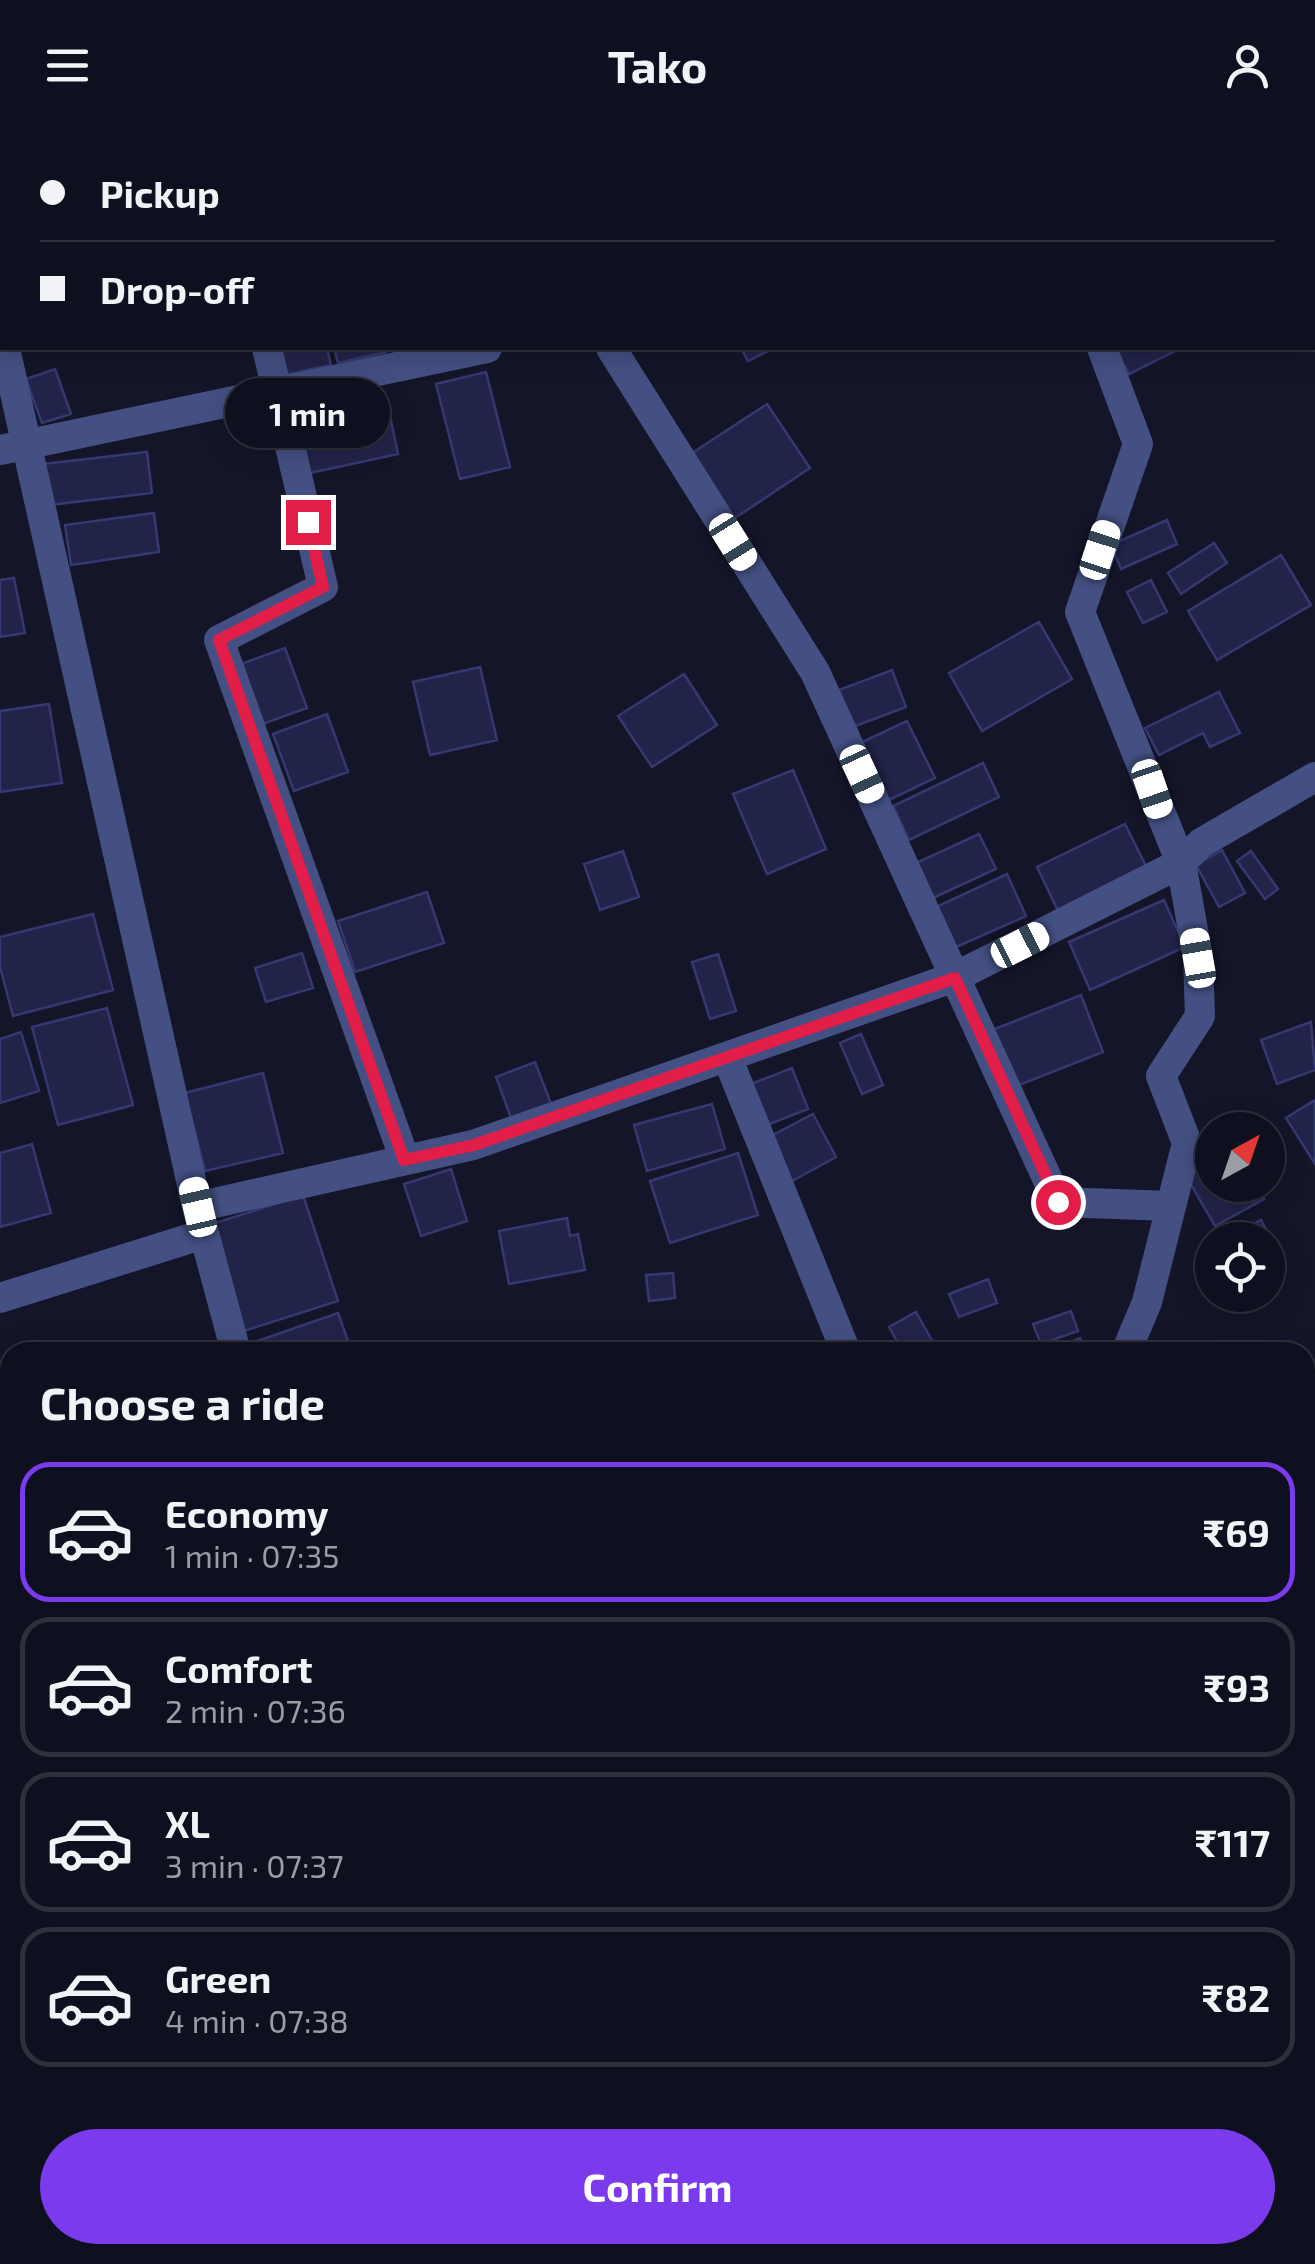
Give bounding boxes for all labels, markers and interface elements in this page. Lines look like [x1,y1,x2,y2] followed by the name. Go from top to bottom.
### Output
[40,38,95,93] icon: menu
[608,38,707,92] text: Tako
[1220,38,1275,93] icon: person
[100,170,220,216] text: Pickup
[100,266,254,312] text: Drop-off
[226,377,390,447] callout: 1 min
[269,394,346,432] text: 1 min
[286,500,331,545] route end
[704,509,762,575] car
[1076,517,1124,583] car
[836,740,888,808] car
[1128,756,1176,822] car
[986,918,1054,972] car
[1178,926,1218,990] car
[1195,1112,1285,1202] north arrow
[1195,1112,1285,1312] map controls
[177,1174,219,1240] car
[1036,1180,1081,1225] route start
[1195,1222,1285,1312] button: locate
[40,1375,325,1429] text: Choose a ride
[45,1487,135,1577] icon: car
[165,1490,329,1536] text: Economy
[1203,1509,1270,1555] text: ₹69
[165,1536,339,1574] text: 1 min · 07:35
[45,1642,135,1732] icon: car
[165,1645,313,1691] text: Comfort
[1204,1664,1270,1710] text: ₹93
[165,1691,346,1729] text: 2 min · 07:36
[45,1797,135,1887] icon: car
[165,1800,210,1846] text: XL
[1195,1819,1270,1865] text: ₹117
[165,1846,344,1884] text: 3 min · 07:37
[45,1952,135,2042] icon: car
[165,1955,271,2001] text: Green
[1202,1974,1270,2020] text: ₹82
[165,2001,349,2039] text: 4 min · 07:38
[40,2129,1275,2244] button: Confirm

